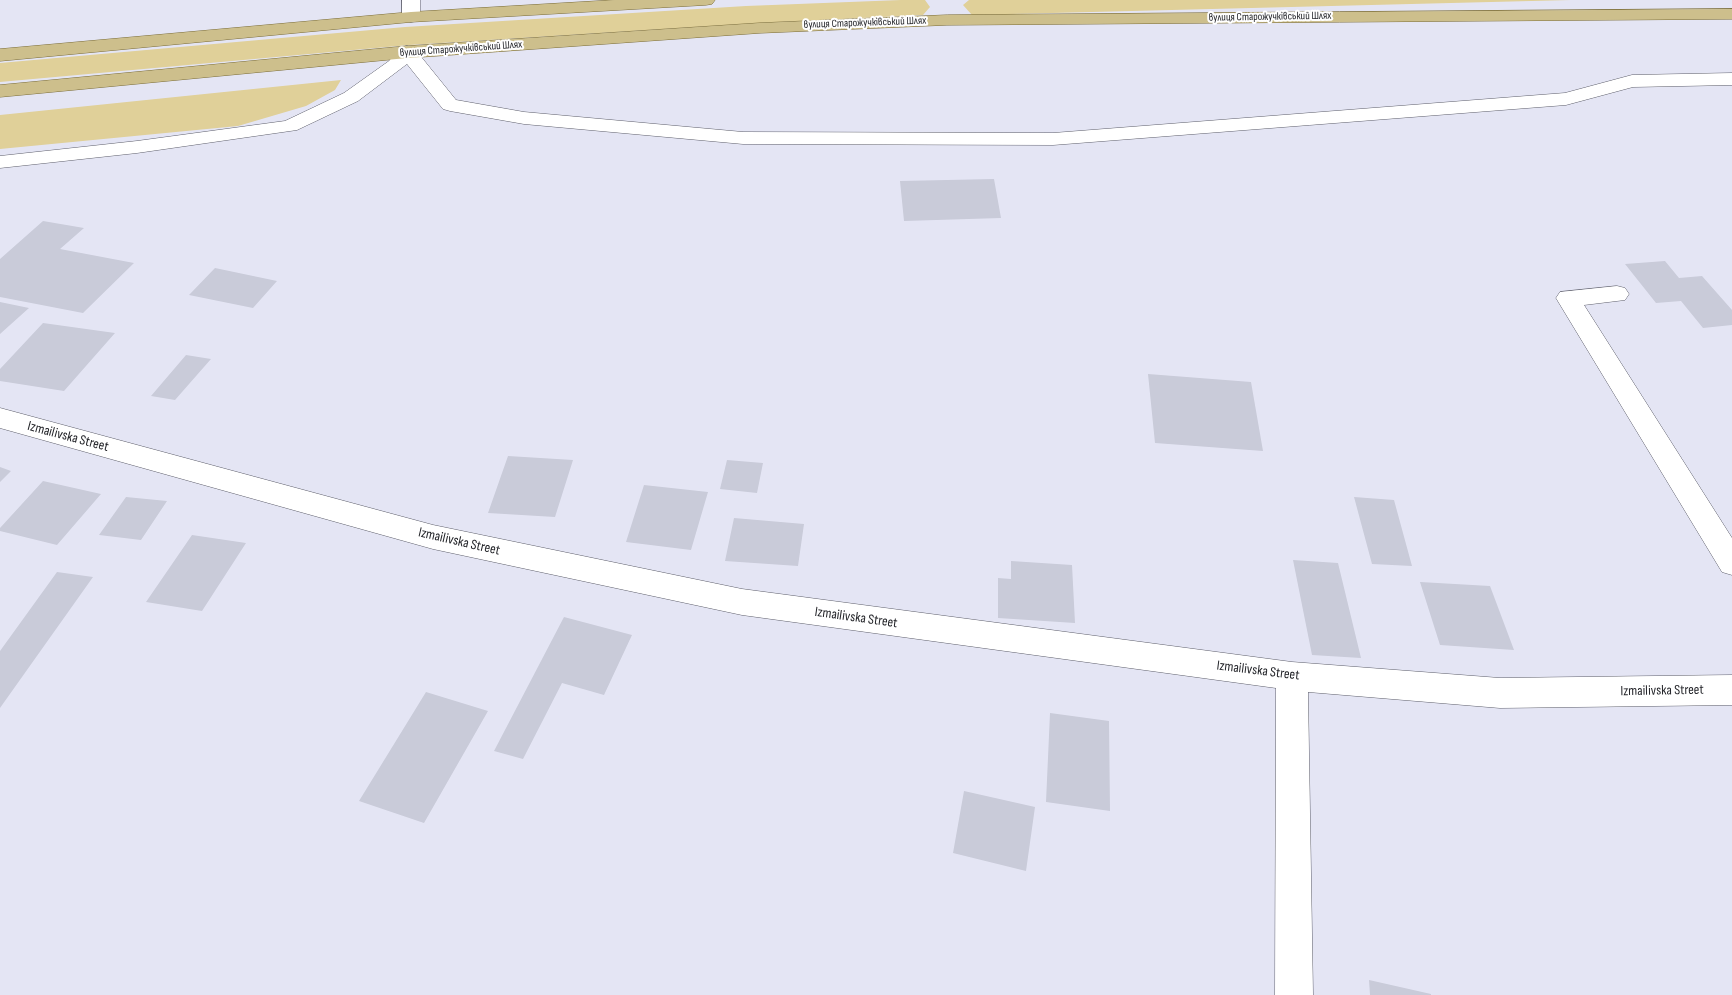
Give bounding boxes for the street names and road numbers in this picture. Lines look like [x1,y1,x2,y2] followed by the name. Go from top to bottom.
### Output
[1209,9,1331,25] street label: вулиця Старожучківський Шлях
[803,14,927,32] street label: вулиця Старожучківський Шлях
[399,38,523,60] street label: вулиця Старожучківський Шлях
[26,418,110,456] street label: Izmailivska Street
[417,524,501,560] street label: Izmailivska Street
[814,604,898,632] street label: Izmailivska Street
[1216,658,1300,684] street label: Izmailivska Street
[1620,682,1704,700] street label: Izmailivska Street

